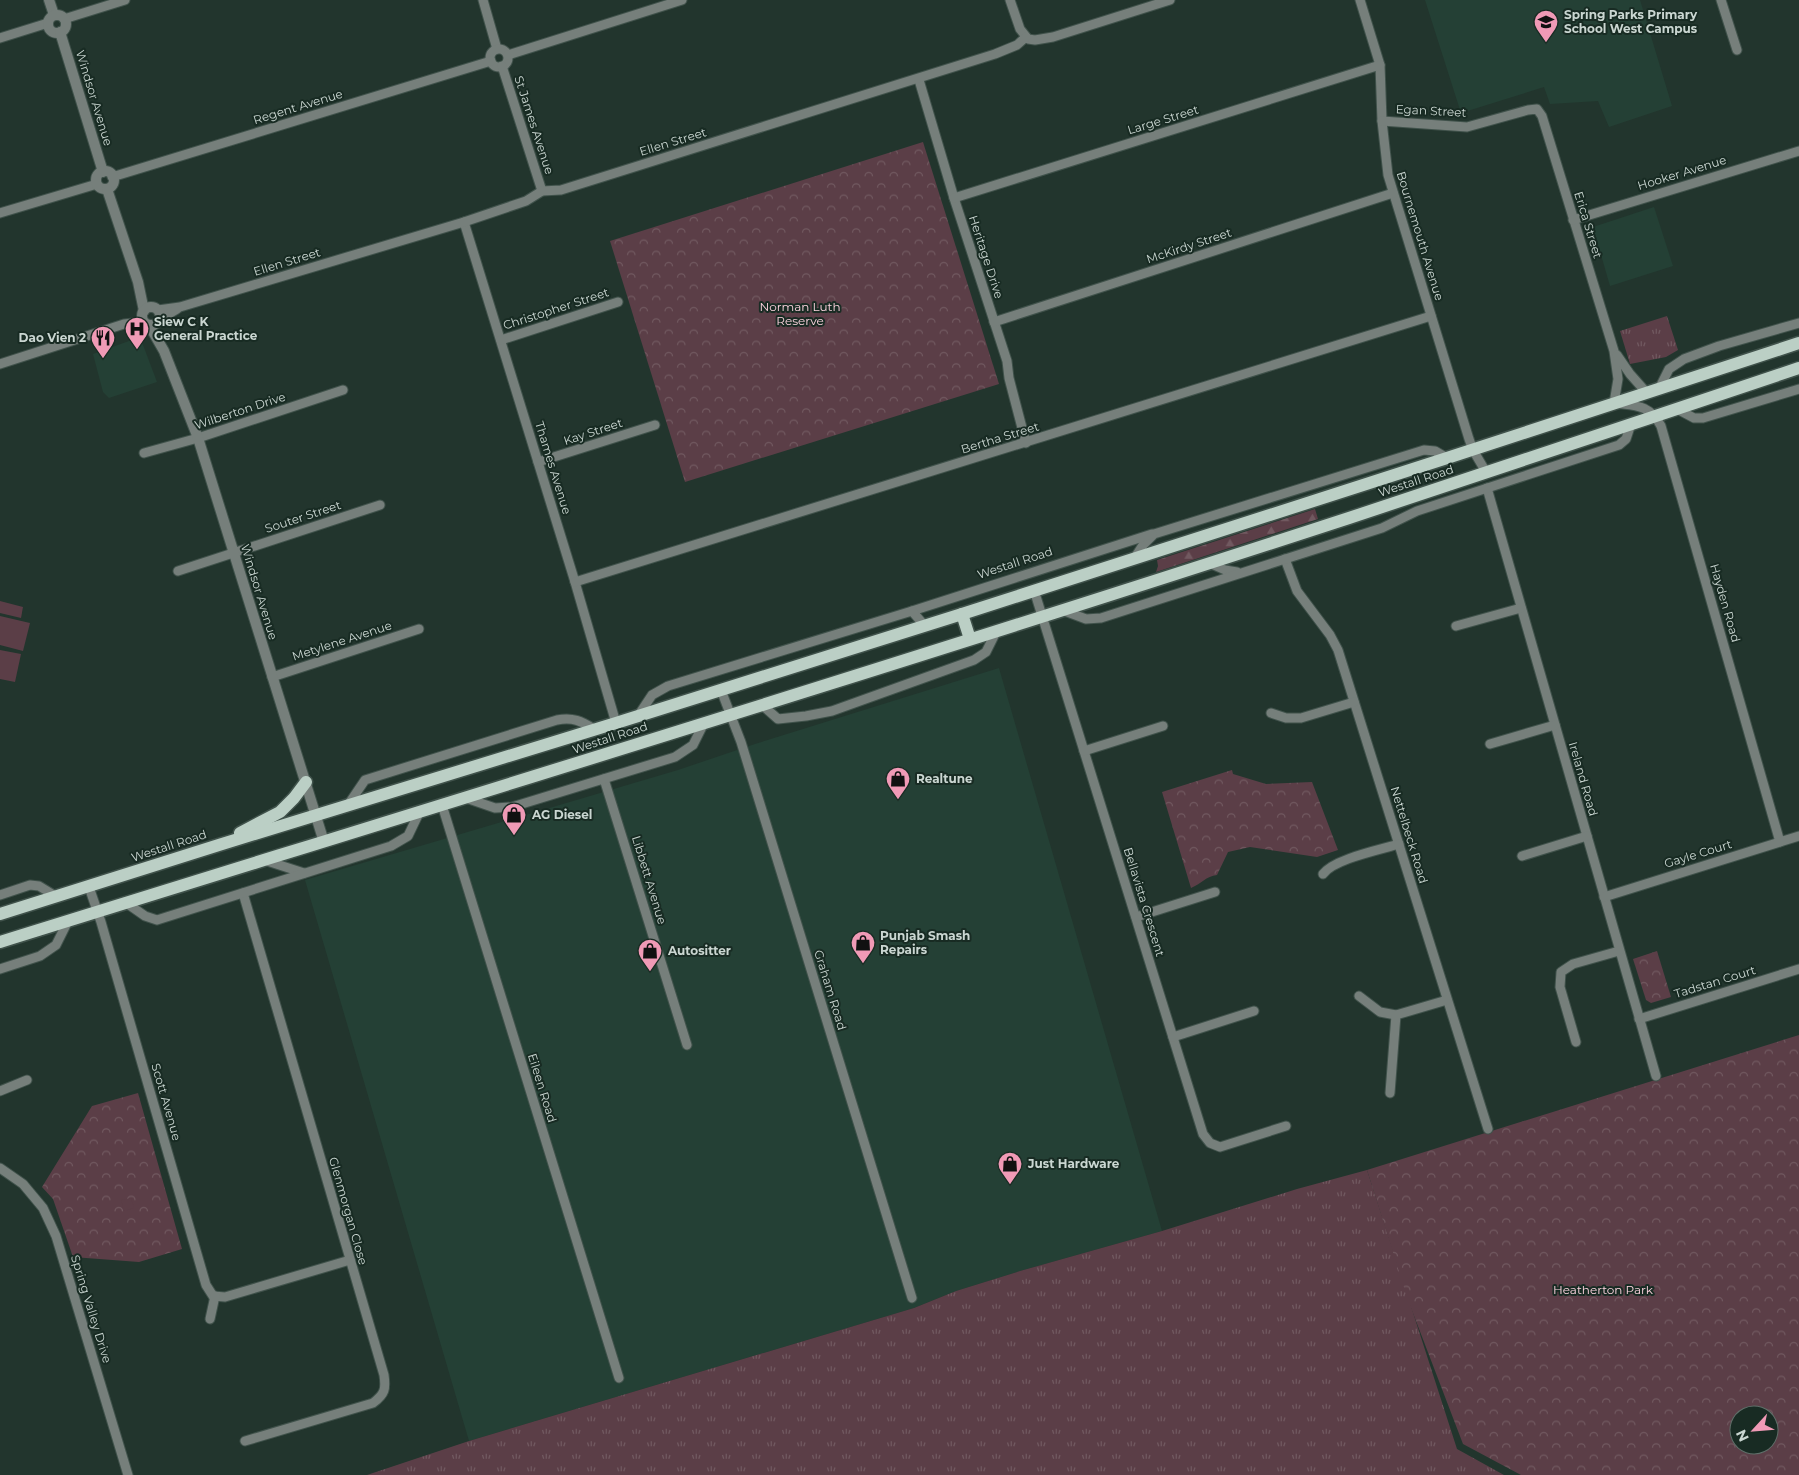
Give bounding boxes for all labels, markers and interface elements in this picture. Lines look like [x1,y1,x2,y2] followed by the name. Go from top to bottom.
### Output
[1564,7,1698,36] place label: Spring Parks Primary School West Campus
[1533,9,1559,43] school or university icon: Spring Parks Primary School West Campus
[73,48,116,147] street label: Windsor Avenue
[511,74,557,176] street label: St James Avenue
[251,86,344,127] street label: Regent Avenue
[1395,101,1467,120] street label: Egan Street
[1125,102,1200,137] street label: Large Street
[638,124,708,159] street label: Ellen Street
[1636,152,1728,193] street label: Hooker Avenue
[1394,169,1447,302] street label: Bournemouth Avenue
[1571,190,1606,260] street label: Erica Street
[966,213,1007,300] street label: Heritage Drive
[1144,225,1233,266] street label: McKirdy Street
[252,244,322,279] street label: Ellen Street
[501,284,611,333] street label: Christopher Street
[759,299,841,328] park label: Norman Luth Reserve
[154,314,258,343] place label: Siew C K General Practice
[124,316,150,350] hospital icon: Siew C K General Practice
[90,325,116,359] restaurant icon: Dao Vien 2
[19,330,86,345] place label: Dao Vien 2
[192,389,287,432] street label: Wilberton Drive
[561,415,624,448] street label: Kay Street
[959,419,1041,457] street label: Bertha Street
[532,420,575,516] street label: Thames Avenue
[1376,461,1455,500] street label: Westall Road
[263,497,343,536] street label: Souter Street
[238,542,281,641] street label: Windsor Avenue
[975,543,1054,582] street label: Westall Road
[1707,562,1744,644] street label: Hayden Road
[290,617,394,664] street label: Metylene Avenue
[570,718,649,757] street label: Westall Road
[1566,740,1601,818] street label: Ireland Road
[885,766,911,800] shop icon: Realtune
[916,771,973,786] place label: Realtune
[1388,785,1431,885] street label: Nettelbeck Road
[501,802,527,836] shop icon: AG Diesel
[531,807,592,822] place label: AG Diesel
[129,826,208,865] street label: Westall Road
[629,834,670,926] street label: Libbett Avenue
[1662,836,1734,871] street label: Gayle Court
[1121,845,1168,958] street label: Bellavista Crescent
[880,928,970,957] place label: Punjab Smash Repairs
[850,930,876,964] shop icon: Punjab Smash Repairs
[637,938,663,972] shop icon: Autositter
[667,943,731,958] place label: Autositter
[811,948,850,1032] street label: Graham Road
[1672,962,1757,1001] street label: Tadstan Court
[525,1051,560,1124] street label: Eileen Road
[148,1062,185,1142] street label: Scott Avenue
[997,1151,1023,1185] shop icon: Just Hardware
[326,1155,371,1267] street label: Glenmorgan Close
[1027,1156,1120,1171] place label: Just Hardware
[68,1253,115,1365] street label: Spring Valley Drive
[1553,1282,1654,1297] park label: Heatherton Park
[1729,1405,1779,1455] north arrow
[1732,1427,1753,1445] text: N

